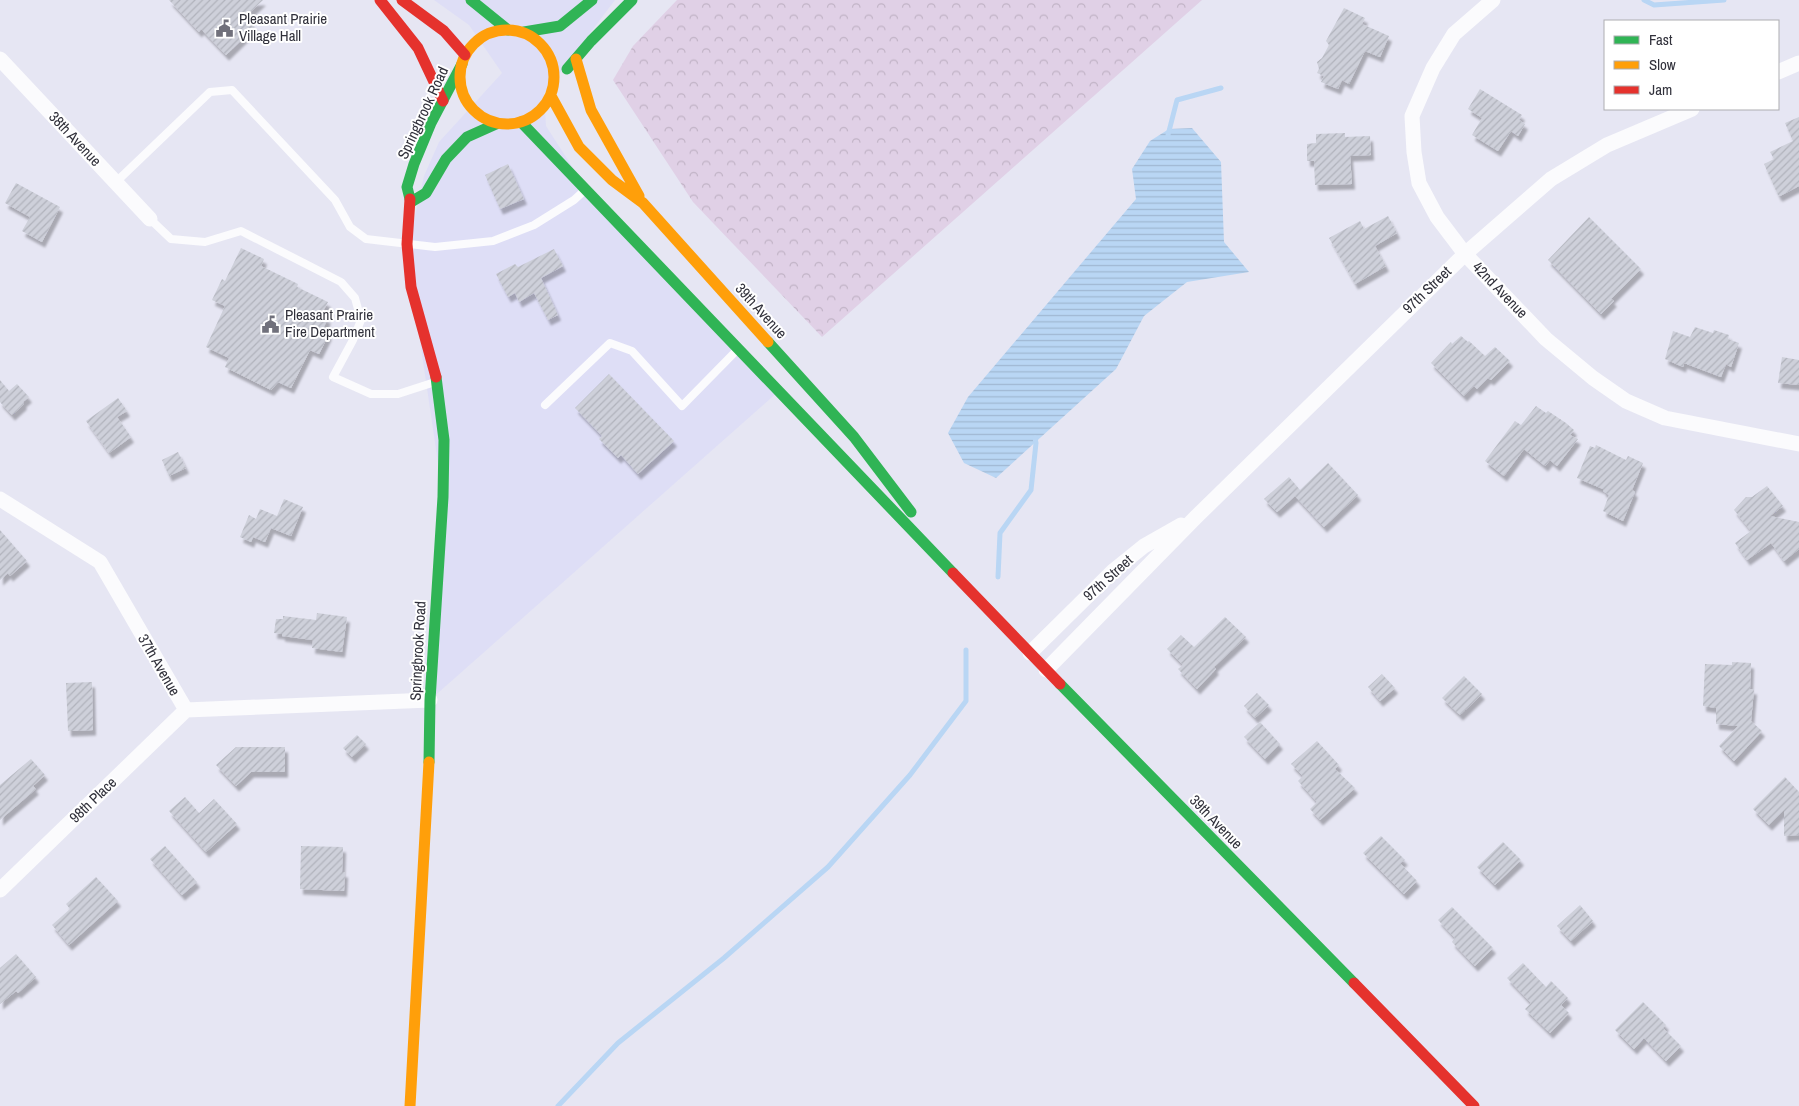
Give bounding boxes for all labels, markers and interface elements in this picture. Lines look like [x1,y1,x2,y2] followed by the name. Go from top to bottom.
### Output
[239,8,327,46] place label: Pleasant Prairie Village Hall
[215,18,235,38] public building icon: Pleasant Prairie Village Hall
[1604,20,1779,110] legend
[1649,29,1673,50] text: Fast
[1649,54,1676,75] text: Slow
[392,63,453,162] street label: Springbrook Road
[1649,79,1672,100] text: Jam
[44,107,106,171] street label: 38th Avenue
[1468,257,1533,323] street label: 42nd Avenue
[1398,261,1456,318] street label: 97th Street
[731,278,792,343] street label: 39th Avenue
[285,304,375,342] place label: Pleasant Prairie Fire Department
[261,314,281,334] public building icon: Pleasant Prairie Fire Department
[1078,549,1137,606] street label: 97th Street
[404,601,431,701] street label: Springbrook Road
[133,630,186,700] street label: 37th Avenue
[64,772,121,827] street label: 98th Place
[1185,790,1248,854] street label: 39th Avenue

